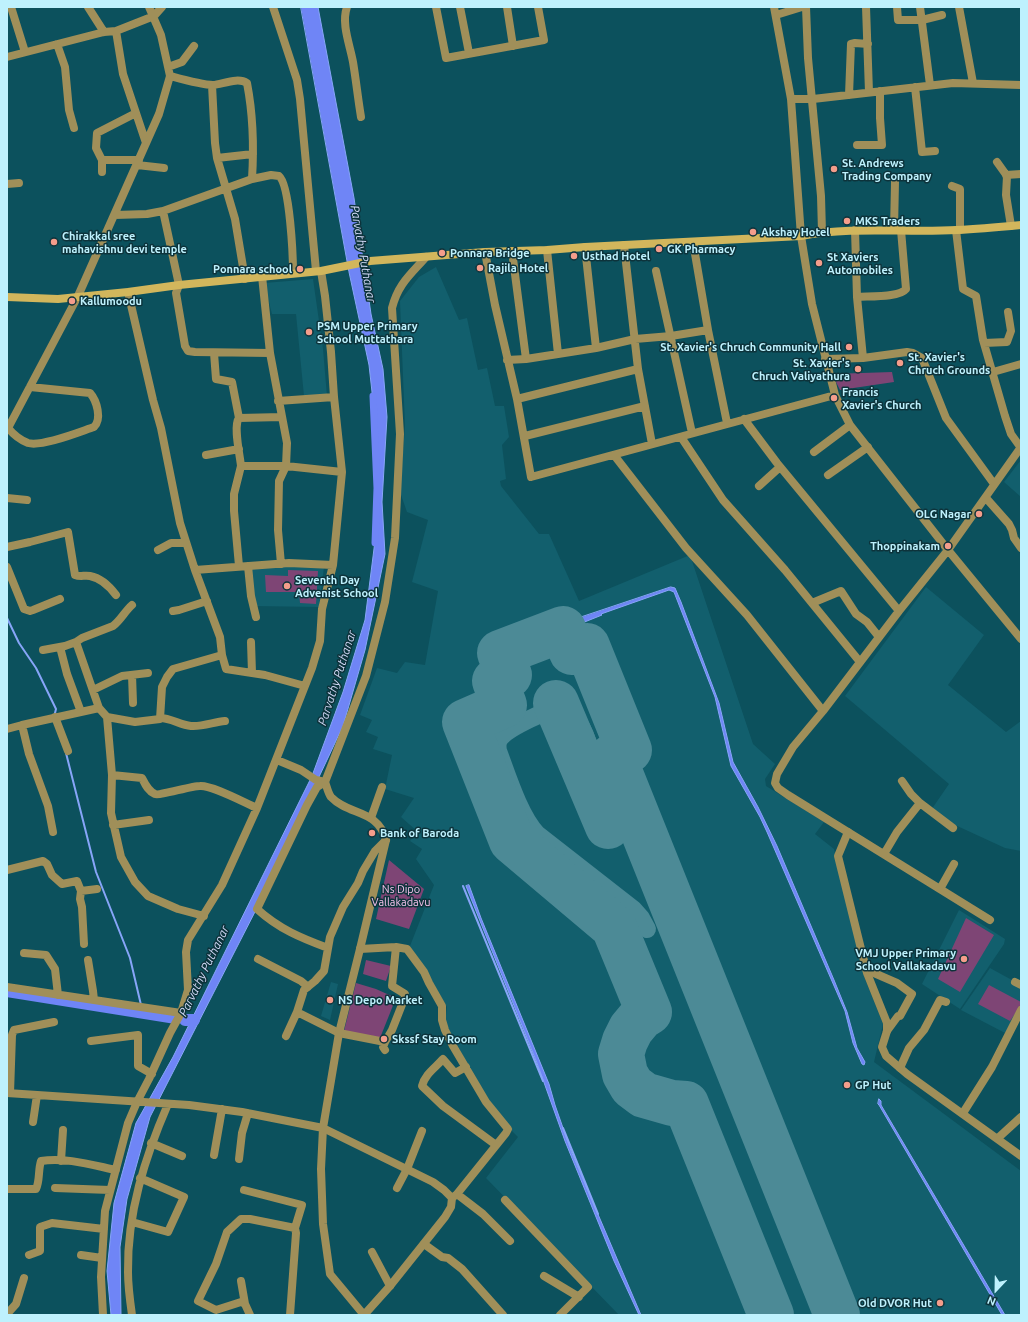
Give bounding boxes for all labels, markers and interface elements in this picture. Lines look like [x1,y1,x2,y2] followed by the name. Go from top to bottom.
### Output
[842,156,931,182] place label: St. Andrews Trading Company
[829,164,839,174] marker: St. Andrews Trading Company
[347,204,379,304] water label: Parvathy Puthanar
[855,214,920,228] place label: MKS Traders
[842,216,852,226] marker: MKS Traders
[761,225,830,239] place label: Akshay Hotel
[748,227,758,237] marker: Akshay Hotel
[62,229,187,255] place label: Chirakkal sree mahavishnu devi temple
[49,237,59,247] marker: Chirakkal sree mahavishnu devi temple
[667,242,735,256] place label: GK Pharmacy
[654,244,664,254] marker: GK Pharmacy
[450,246,530,260] place label: Ponnara Bridge
[437,248,447,258] marker: Ponnara Bridge
[582,249,650,263] place label: Usthad Hotel
[827,250,893,276] place label: St Xaviers Automobiles
[569,251,579,261] marker: Usthad Hotel
[814,258,824,268] marker: St Xaviers Automobiles
[488,261,548,275] place label: Rajila Hotel
[213,262,292,276] place label: Ponnara school
[475,263,485,273] marker: Rajila Hotel
[295,264,305,274] marker: Ponnara school
[80,294,142,308] place label: Kallumoodu
[67,296,77,306] marker: Kallumoodu
[317,319,418,345] place label: PSM Upper Primary School Muttathara
[304,327,314,337] marker: PSM Upper Primary School Muttathara
[660,340,841,354] place label: St. Xavier's Chruch Community Hall
[844,342,854,352] marker: St. Xavier's Chruch Community Hall
[908,350,990,376] place label: St. Xavier's Chruch Grounds
[752,356,850,382] place label: St. Xavier's Chruch Valiyathura
[895,358,905,368] marker: St. Xavier's Chruch Grounds
[853,364,863,374] marker: St. Xavier's Chruch Valiyathura
[842,385,921,411] place label: Francis Xavier's Church
[829,393,839,403] marker: Francis Xavier's Church
[915,507,971,521] place label: OLG Nagar
[974,509,984,519] marker: OLG Nagar
[870,539,940,553] place label: Thoppinakam
[943,541,953,551] marker: Thoppinakam
[295,573,378,599] place label: Seventh Day Advenist School
[282,581,292,591] marker: Seventh Day Advenist School
[315,629,359,727] water label: Parvathy Puthanar
[380,826,459,840] place label: Bank of Baroda
[367,828,377,838] marker: Bank of Baroda
[372,882,430,908] park label: Ns Dipo Vallakadavu
[176,923,232,1019] water label: Parvathy Puthanar
[855,946,956,972] place label: VMJ Upper Primary School Vallakadavu
[959,954,969,964] marker: VMJ Upper Primary School Vallakadavu
[338,993,422,1007] place label: NS Depo Market
[325,995,335,1005] marker: NS Depo Market
[392,1032,477,1046] place label: Skssf Stay Room
[379,1034,389,1044] marker: Skssf Stay Room
[855,1078,891,1092] place label: GP Hut
[842,1080,852,1090] marker: GP Hut
[976,1270,1016,1310] north arrow
[985,1294,998,1308] text: N
[858,1296,932,1310] place label: Old DVOR Hut
[935,1298,945,1308] marker: Old DVOR Hut

